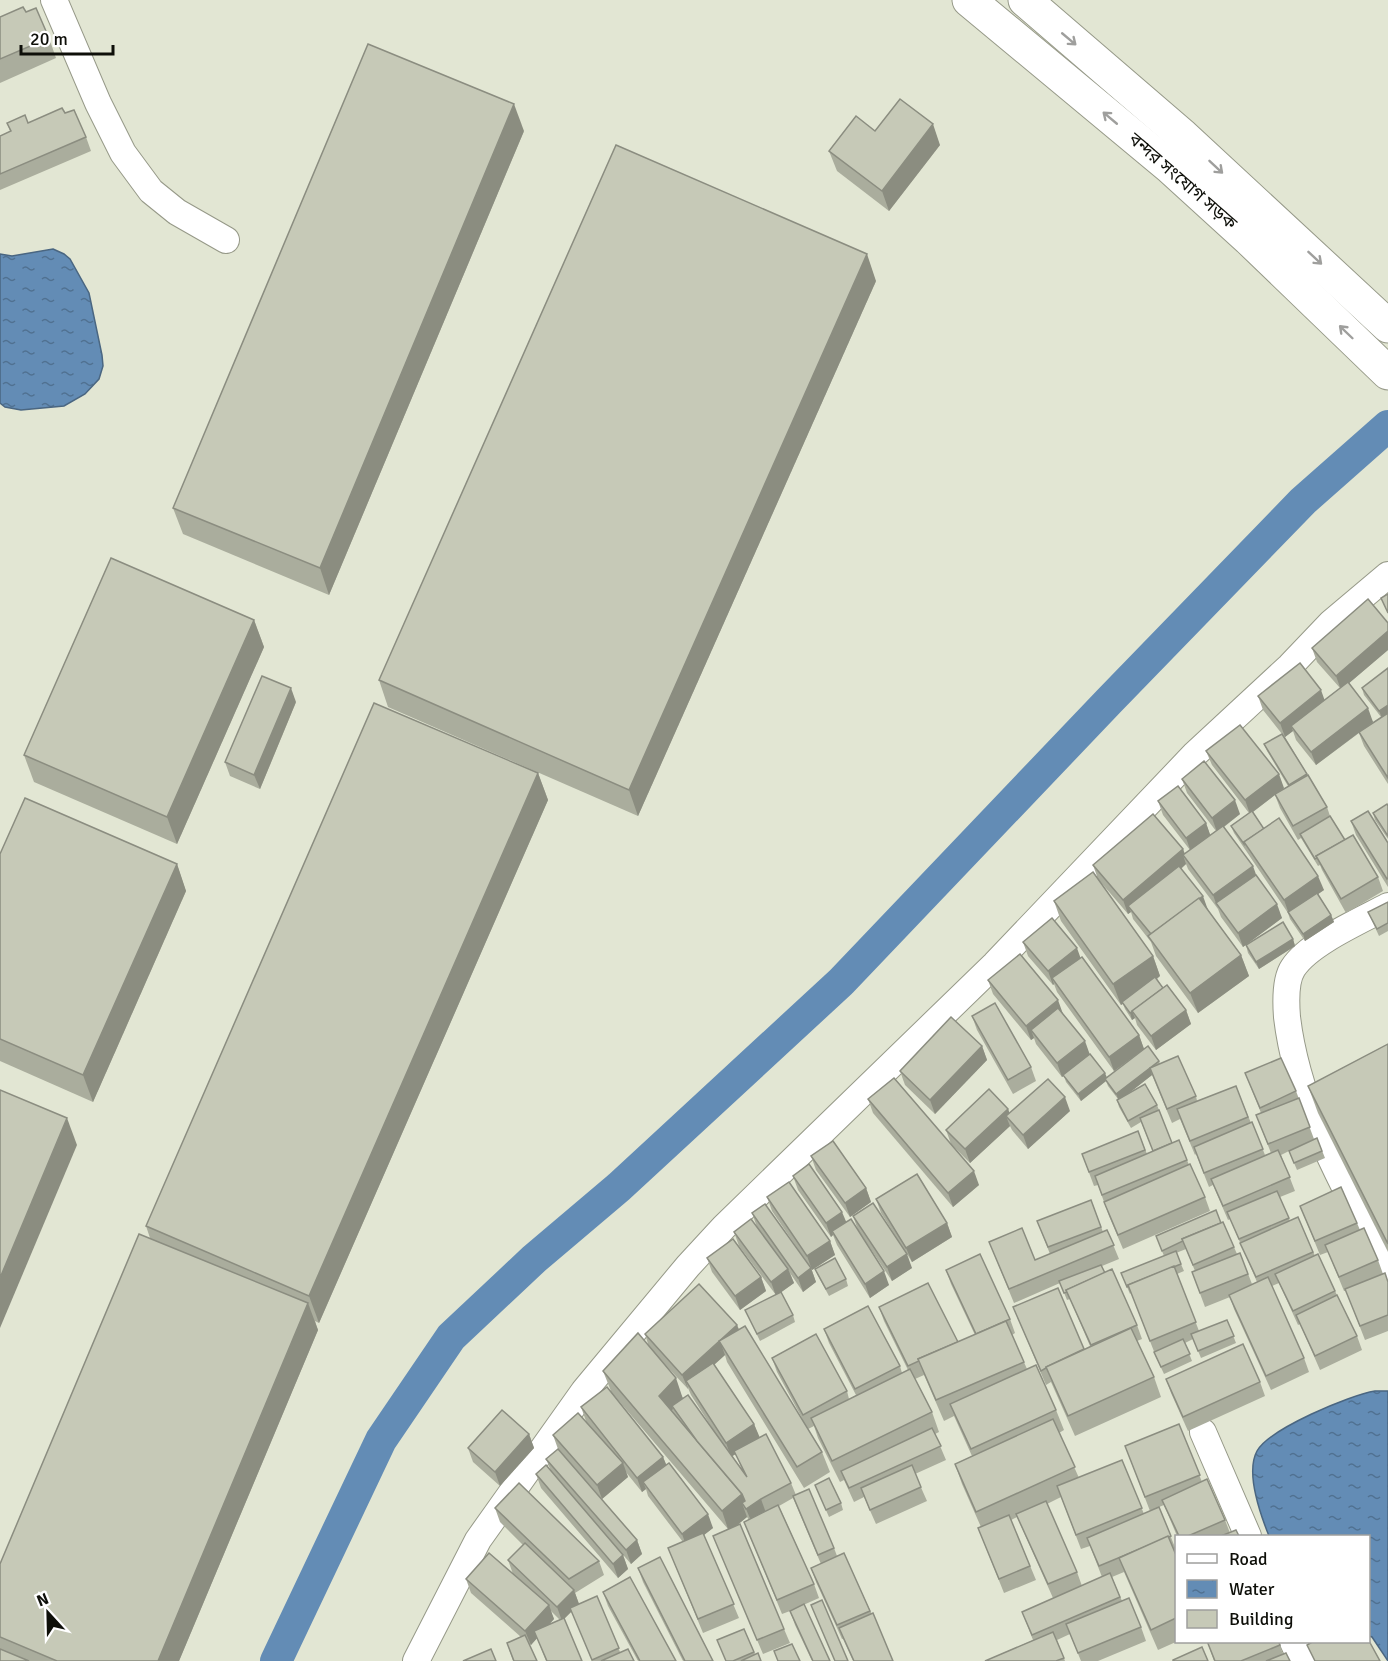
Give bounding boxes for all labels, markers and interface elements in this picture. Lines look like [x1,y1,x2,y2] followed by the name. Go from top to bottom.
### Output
[21,18,112,56] scale bar
[30,28,68,50] text: 20 m
[1061,32,1076,46] one-way arrow
[1103,111,1118,125] one-way arrow
[1123,127,1242,234] street label: বন্দর সংযোগ সড়ক
[1209,159,1224,174] one-way arrow
[1307,250,1322,265] one-way arrow
[1338,325,1353,339] one-way arrow
[1175,1535,1370,1643] legend
[1229,1548,1268,1570] text: Road
[1229,1578,1275,1600] text: Water
[18,1583,78,1643] north arrow
[34,1589,52,1611] text: N
[1229,1608,1293,1630] text: Building

